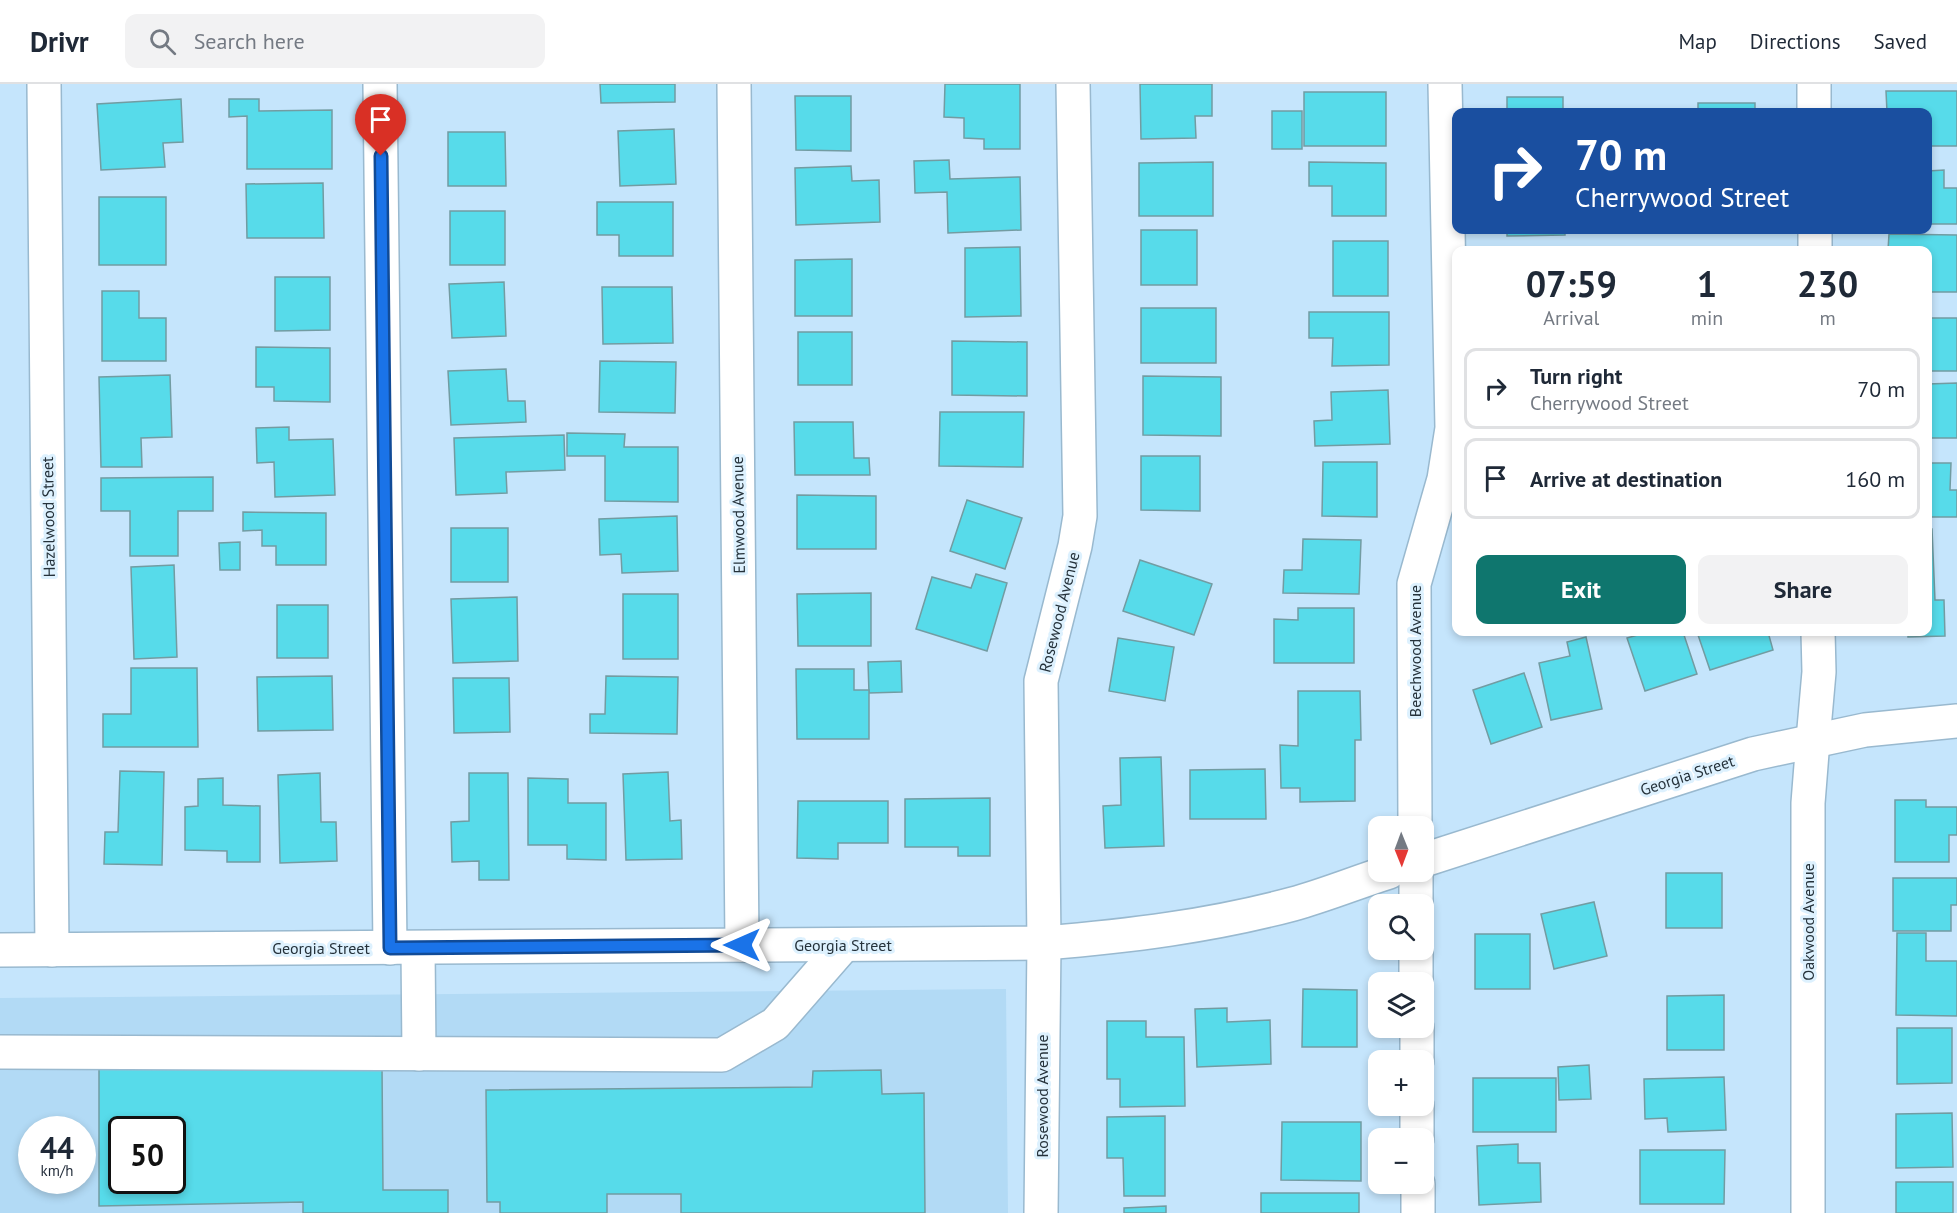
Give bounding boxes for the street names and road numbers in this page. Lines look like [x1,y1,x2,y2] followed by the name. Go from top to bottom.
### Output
[37,456,59,578] street label: Hazelwood Street
[727,456,749,574] street label: Elmwood Avenue
[1034,550,1084,674] street label: Rosewood Avenue
[1405,585,1425,717] street label: Beechwood Avenue
[1637,750,1737,800] street label: Georgia Street
[1798,863,1818,981] street label: Oakwood Avenue
[794,935,892,955] street label: Georgia Street
[272,938,370,958] street label: Georgia Street
[1032,1034,1052,1158] street label: Rosewood Avenue

